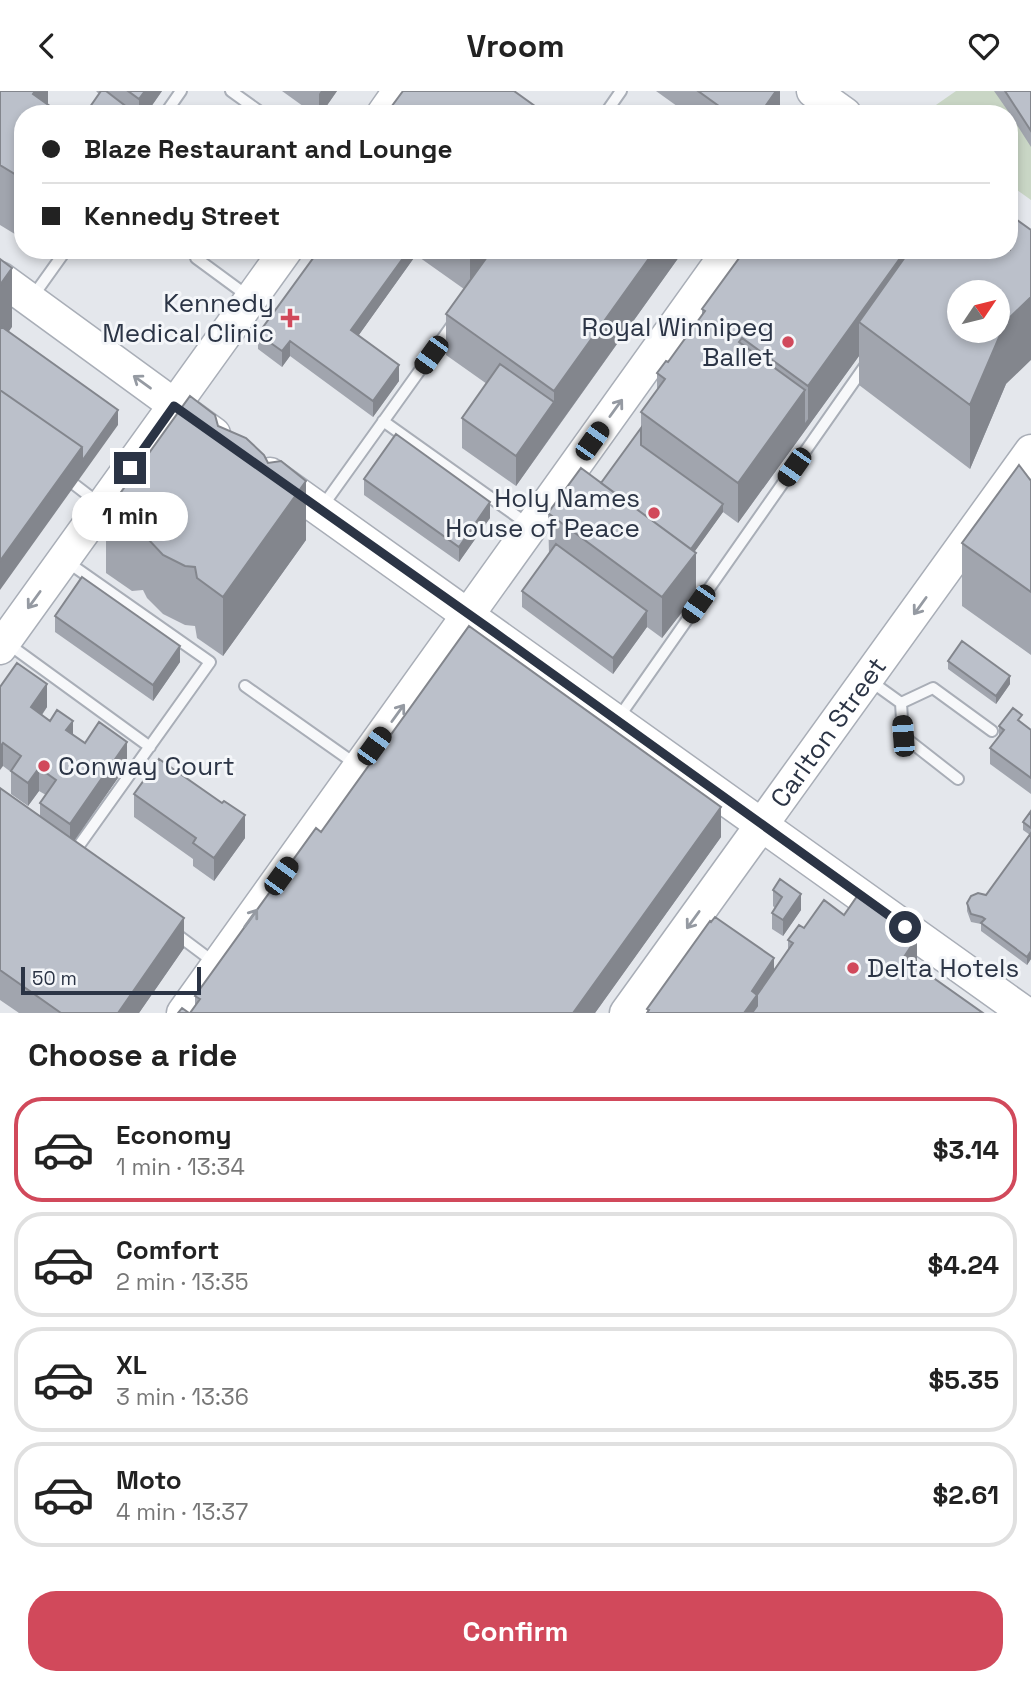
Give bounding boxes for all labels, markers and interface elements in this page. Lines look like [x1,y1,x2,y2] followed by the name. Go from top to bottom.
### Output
[466,26,565,66] text: Vroom
[28,27,66,65] icon: back
[965,27,1003,65] icon: heart
[84,132,452,166] text: Blaze Restaurant and Lounge
[84,199,280,233] text: Kennedy Street
[947,280,1010,343] north arrow
[947,280,1010,343] map controls
[102,286,274,350] place label: Kennedy Medical Clinic
[280,308,300,328] marker: Kennedy Medical Clinic
[582,310,774,374] place label: Royal Winnipeg Ballet
[411,332,452,378] car
[780,334,796,350] marker: Royal Winnipeg Ballet
[133,375,152,389] one-way arrow
[609,399,623,418] one-way arrow
[572,418,613,464] car
[774,444,815,490] car
[114,452,146,484] route end
[445,481,640,545] place label: Holy Names House of Peace
[72,493,188,541] callout: 1 min
[102,501,158,531] text: 1 min
[646,505,662,521] marker: Holy Names House of Peace
[678,581,719,627] car
[27,590,42,609] one-way arrow
[912,596,927,615] one-way arrow
[763,650,894,814] street label: Carlton Street
[391,704,405,723] one-way arrow
[892,714,915,758] car
[354,723,395,769] car
[58,749,235,783] place label: Conway Court
[36,758,52,774] marker: Conway Court
[261,853,302,899] car
[244,909,258,928] one-way arrow
[686,910,700,929] one-way arrow
[889,911,921,943] route start
[867,951,1019,985] place label: Delta Hotels
[845,960,861,976] marker: Delta Hotels
[21,964,201,996] scale bar
[32,966,77,991] text: 50 m
[28,1035,238,1075] text: Choose a ride
[32,1118,95,1181] icon: car
[116,1118,232,1152] text: Economy
[933,1133,999,1167] text: $3.14
[116,1152,245,1182] text: 1 min · 13:34
[32,1233,95,1296] icon: car
[116,1233,219,1267] text: Comfort
[927,1248,999,1282] text: $4.24
[116,1267,248,1297] text: 2 min · 13:35
[32,1348,95,1411] icon: car
[116,1348,147,1382] text: XL
[928,1363,999,1397] text: $5.35
[116,1382,249,1412] text: 3 min · 13:36
[32,1463,95,1526] icon: car
[116,1463,182,1497] text: Moto
[933,1478,999,1512] text: $2.61
[116,1497,248,1527] text: 4 min · 13:37
[28,1591,1003,1671] button: Confirm

